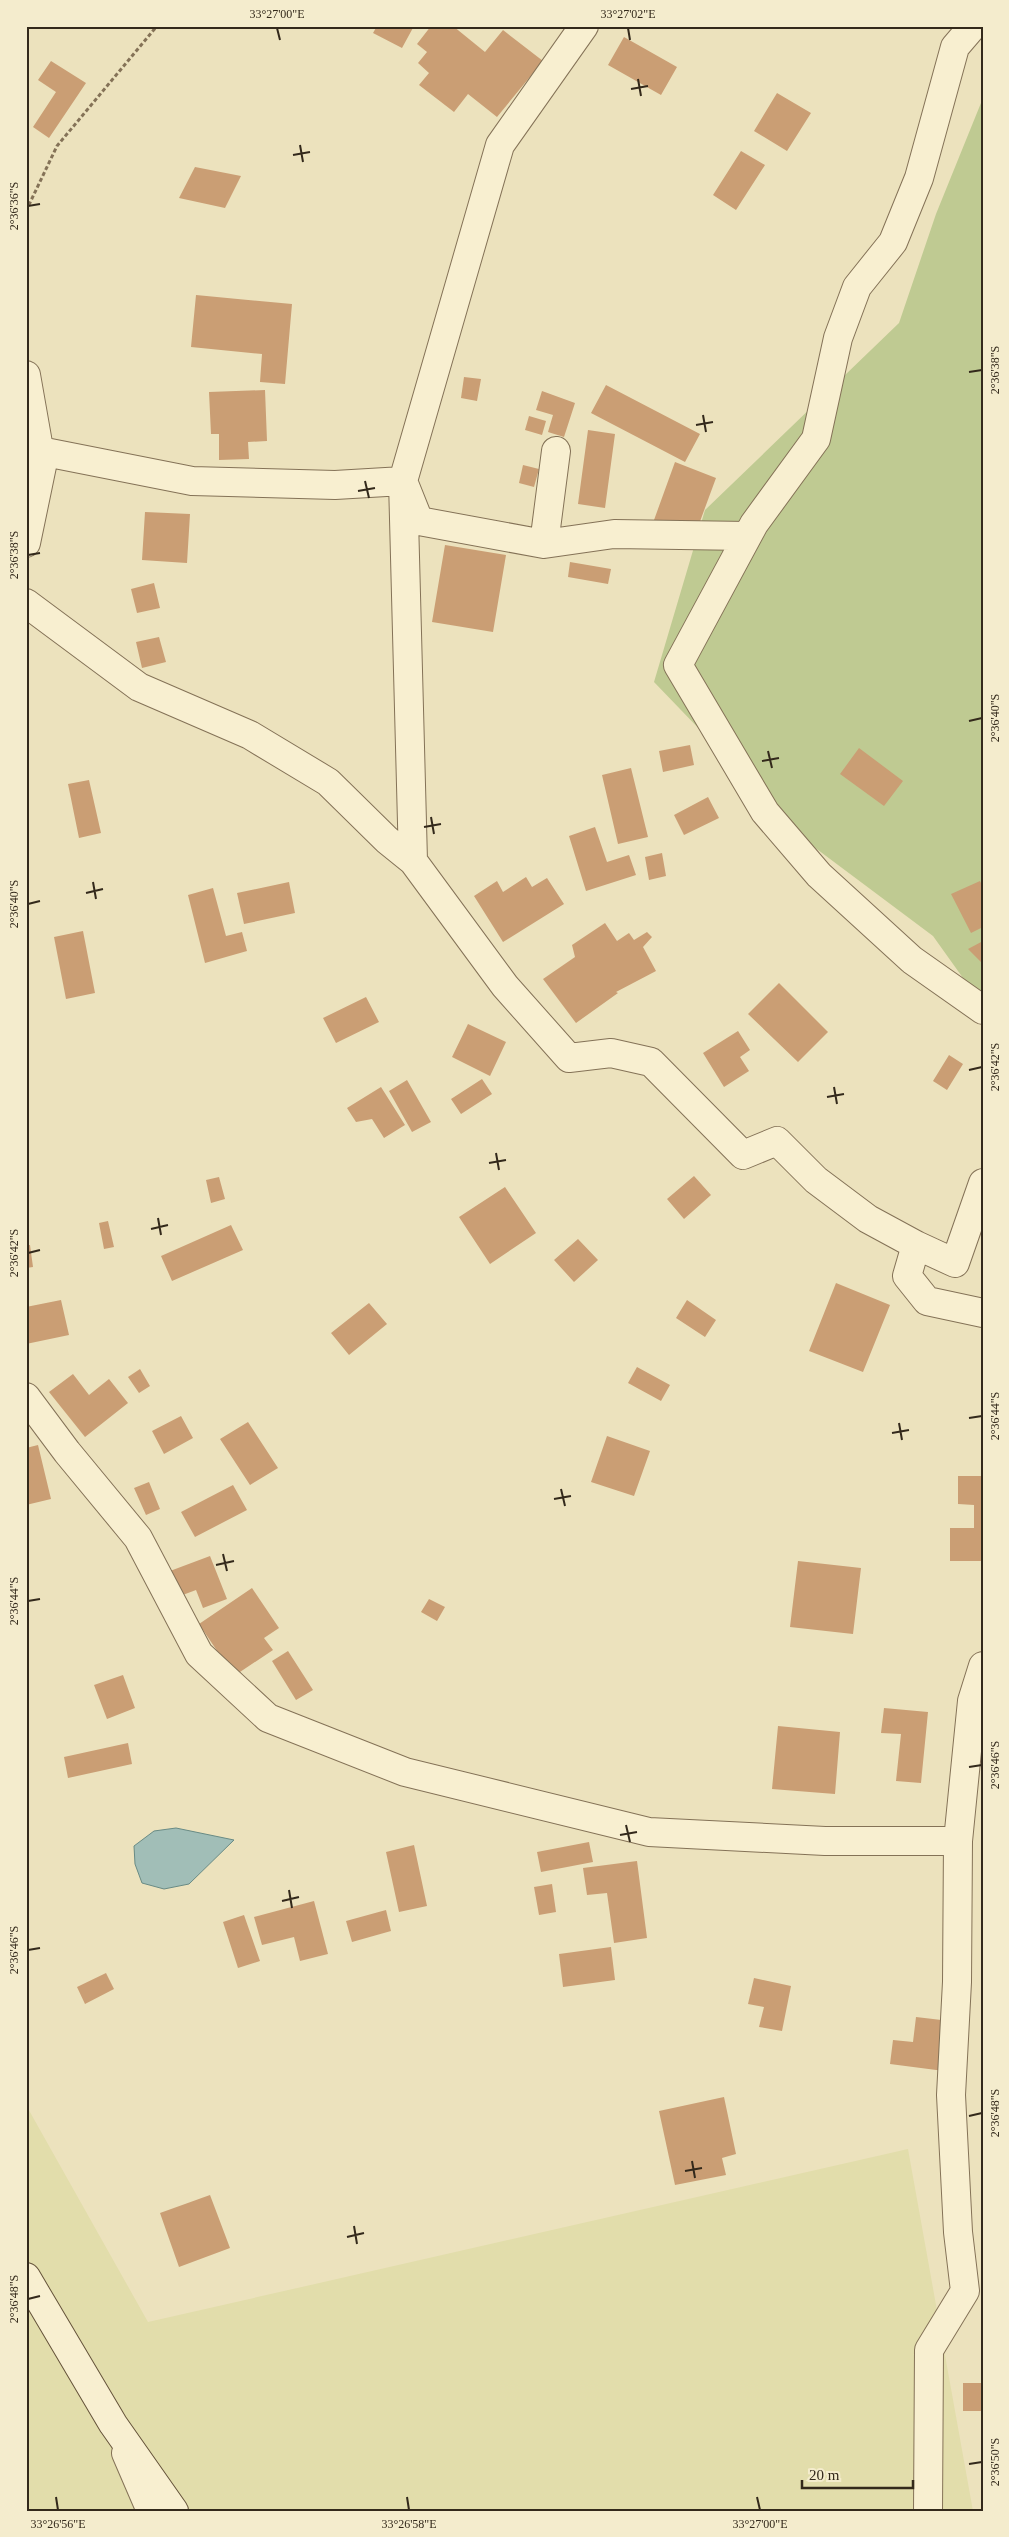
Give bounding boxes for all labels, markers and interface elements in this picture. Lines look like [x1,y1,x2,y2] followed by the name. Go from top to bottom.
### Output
[249,7,305,21] text: 33°27'00"E
[600,7,656,21] text: 33°27'02"E
[7,182,21,230] text: 2°36'36"S
[988,346,1002,394] text: 2°36'38"S
[7,531,21,579] text: 2°36'38"S
[988,694,1002,742] text: 2°36'40"S
[7,880,21,928] text: 2°36'40"S
[988,1043,1002,1091] text: 2°36'42"S
[7,1229,21,1277] text: 2°36'42"S
[988,1392,1002,1440] text: 2°36'44"S
[7,1577,21,1625] text: 2°36'44"S
[988,1741,1002,1789] text: 2°36'46"S
[7,1926,21,1974] text: 2°36'46"S
[988,2089,1002,2137] text: 2°36'48"S
[7,2275,21,2323] text: 2°36'48"S
[988,2438,1002,2486] text: 2°36'50"S
[802,2457,913,2489] scale bar
[809,2467,840,2483] text: 20 m
[30,2517,86,2531] text: 33°26'56"E
[381,2517,437,2531] text: 33°26'58"E
[732,2517,788,2531] text: 33°27'00"E

